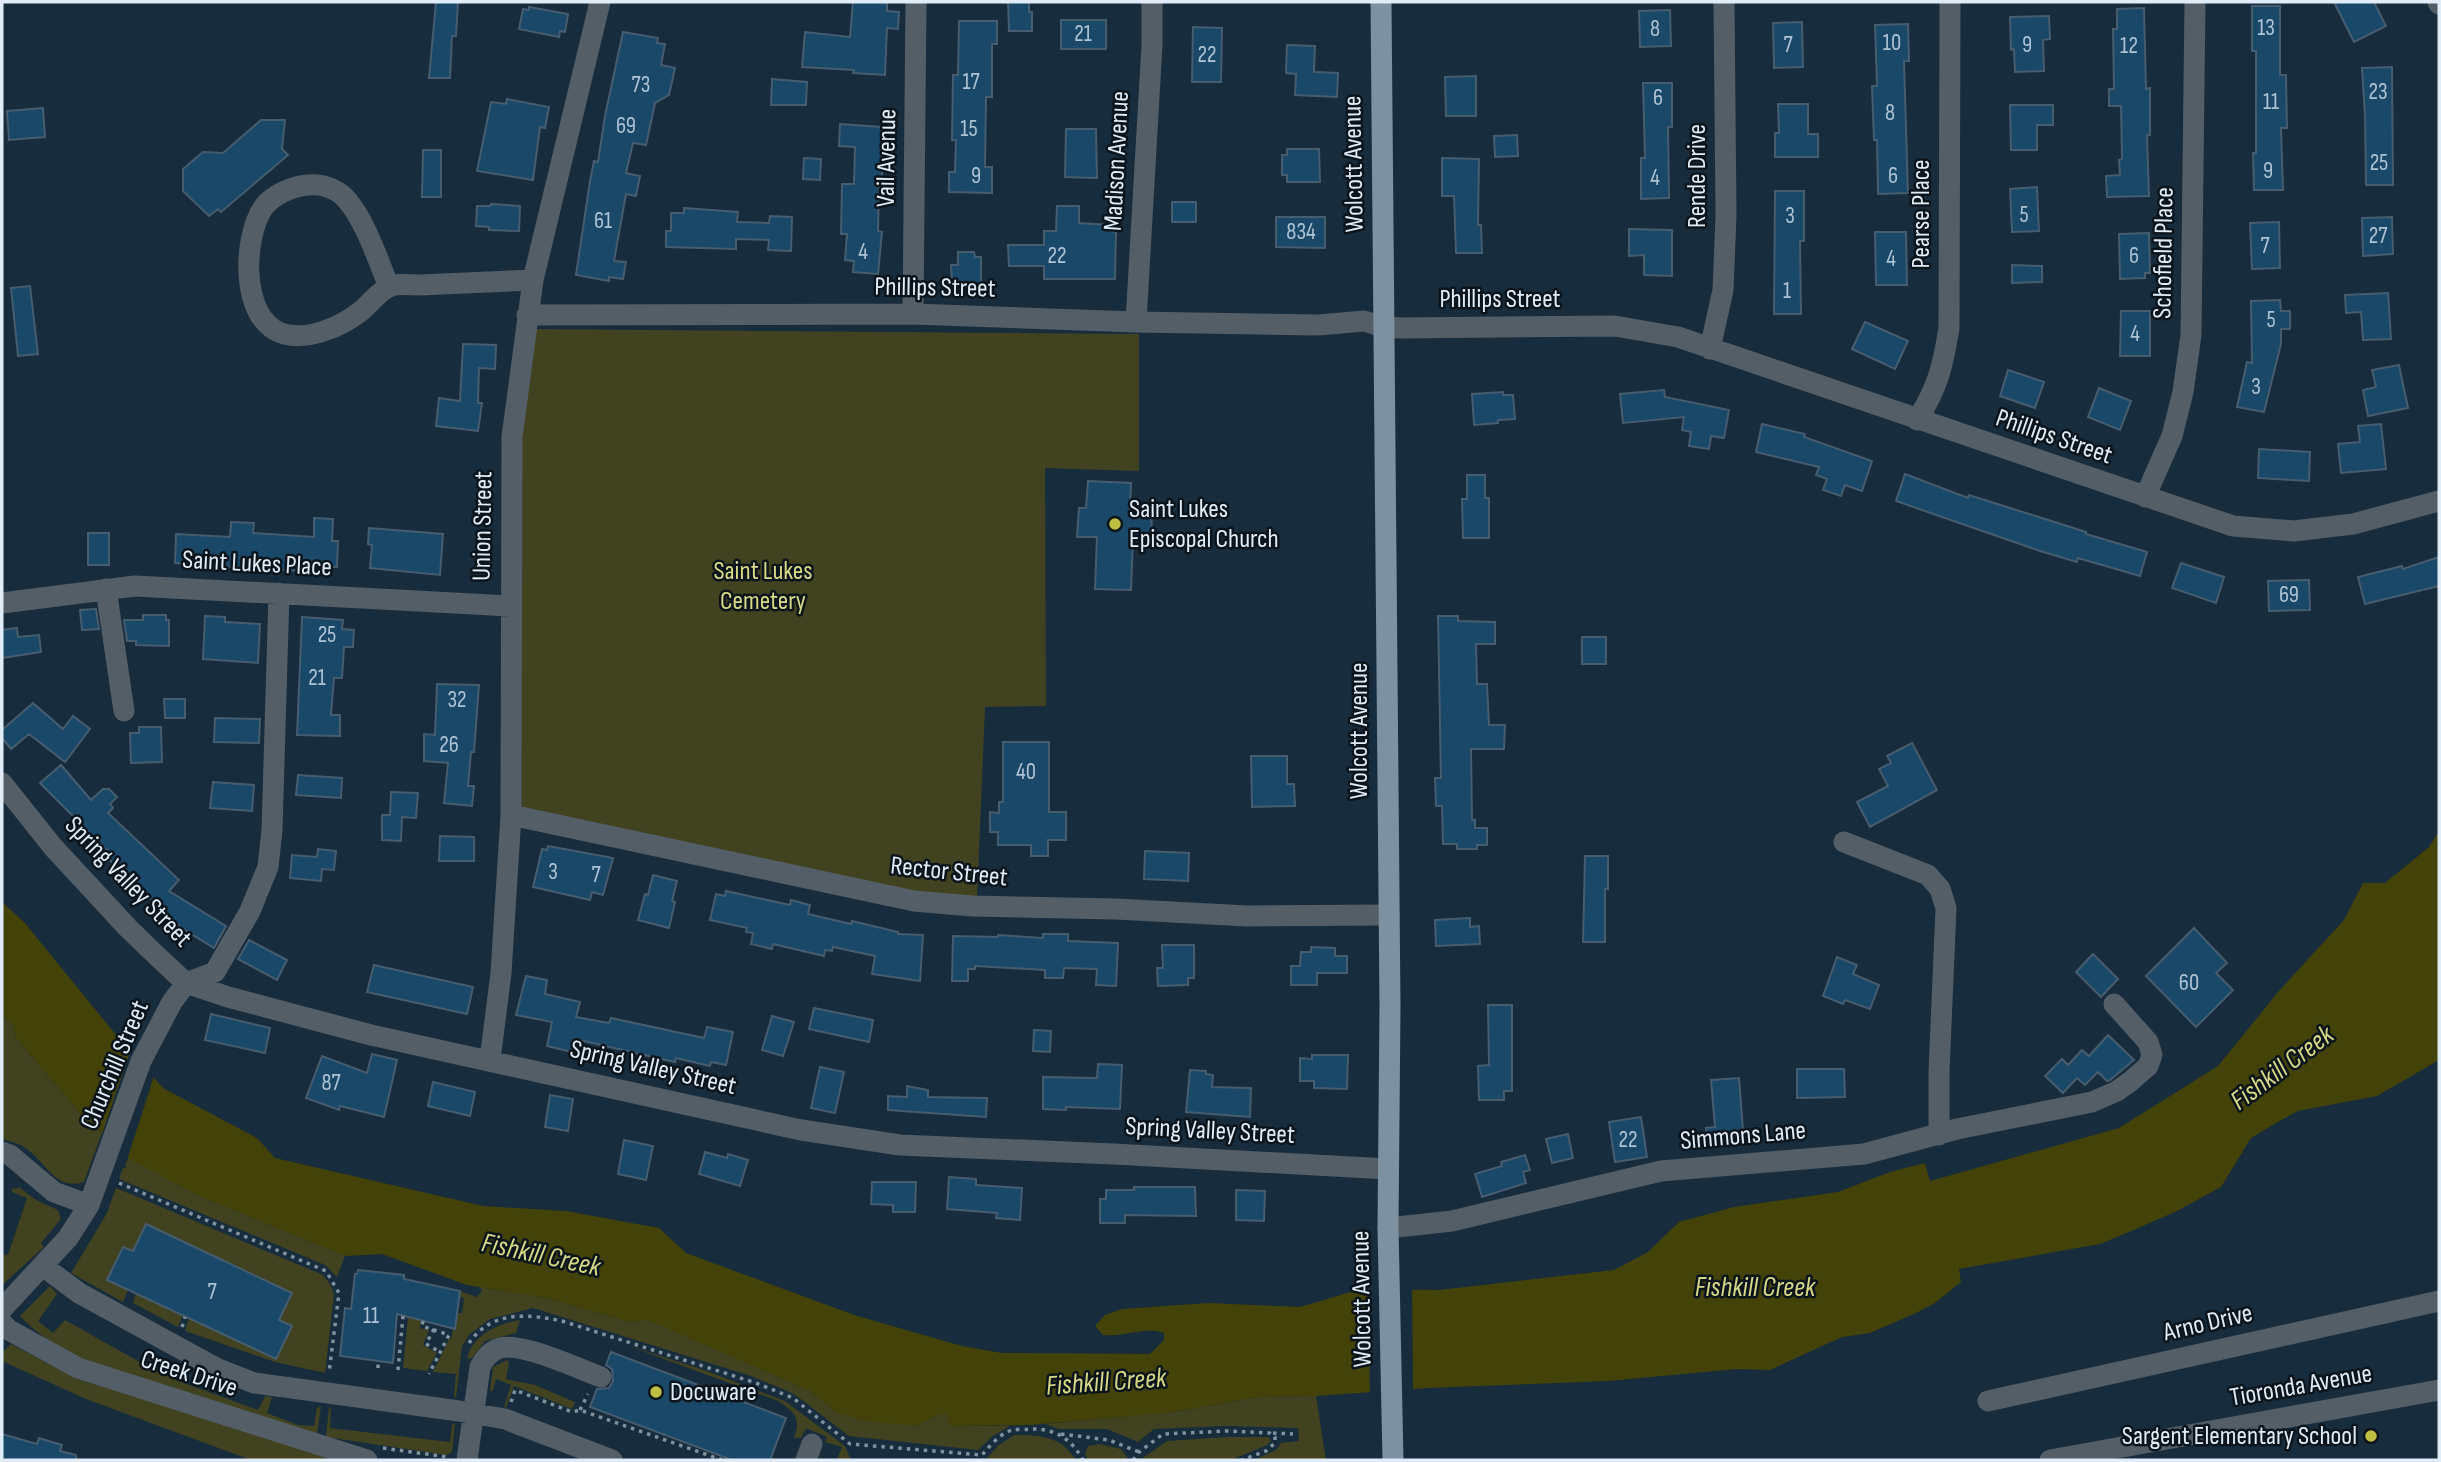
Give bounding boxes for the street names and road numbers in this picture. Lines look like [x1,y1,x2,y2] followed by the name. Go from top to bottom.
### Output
[1098,90,1136,232] street label: Madison Avenue
[1337,95,1371,233] street label: Wolcott Avenue
[871,109,903,207] street label: Vail Avenue
[1682,124,1713,228] street label: Rende Drive
[1906,160,1937,269] street label: Pearse Place
[2147,187,2181,319] street label: Schofield Place
[874,271,996,305] street label: Phillips Street
[1439,284,1561,315] street label: Phillips Street
[1992,403,2116,471] street label: Phillips Street
[467,471,499,581] street label: Union Street
[181,545,333,583] street label: Saint Lukes Place
[1344,663,1375,799] street label: Wolcott Avenue
[58,810,198,954] street label: Spring Valley Street
[889,850,1009,894] street label: Rector Street
[74,996,156,1134] street label: Churchill Street
[567,1034,739,1102] street label: Spring Valley Street
[1124,1111,1296,1151] street label: Spring Valley Street
[1679,1115,1807,1157] street label: Simmons Lane
[1345,1230,1379,1368] street label: Wolcott Avenue
[2159,1298,2256,1349] street label: Arno Drive
[137,1344,241,1404] street label: Creek Drive
[2228,1358,2374,1414] street label: Tioronda Avenue

